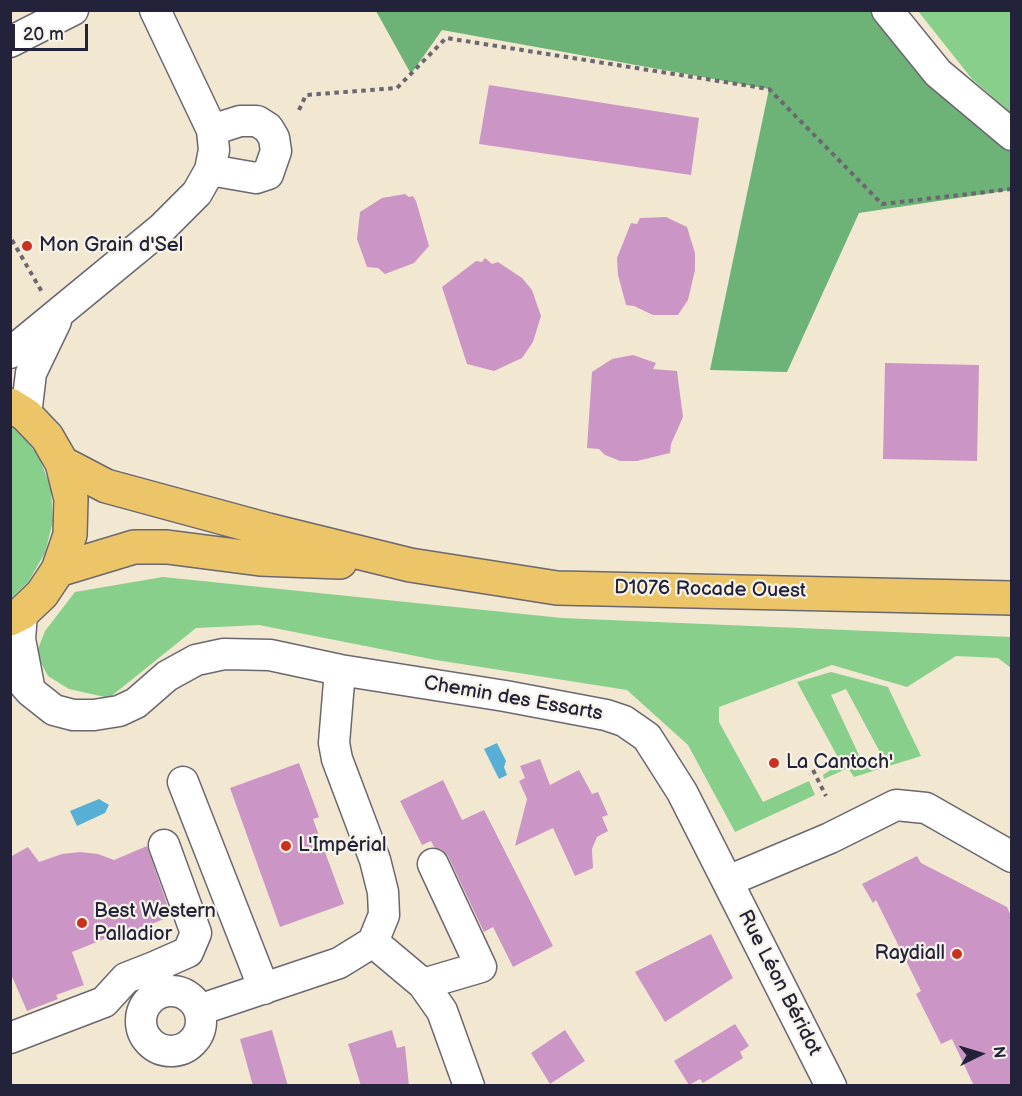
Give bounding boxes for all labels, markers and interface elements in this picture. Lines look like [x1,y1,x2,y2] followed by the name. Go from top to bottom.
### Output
[15,12,92,50] scale bar
[23,24,64,45] text: 20 m
[39,234,183,258] place label: Mon Grain d'Sel
[20,239,34,253] marker: Mon Grain d'Sel
[614,576,806,604] street label: D1076 Rocade Ouest
[422,671,604,727] street label: Chemin des Essarts
[786,751,893,775] place label: La Cantoch'
[767,756,781,770] marker: La Cantoch'
[298,834,386,858] place label: L'Impérial
[279,839,293,853] marker: L'Impérial
[94,900,216,947] place label: Best Western Palladior
[732,906,826,1060] street label: Rue Léon Béridot
[75,916,89,930] marker: Best Western Palladior
[875,942,945,966] place label: Raydiall
[950,947,964,961] marker: Raydiall
[950,1024,1010,1084] north arrow
[988,1046,1008,1059] text: N

